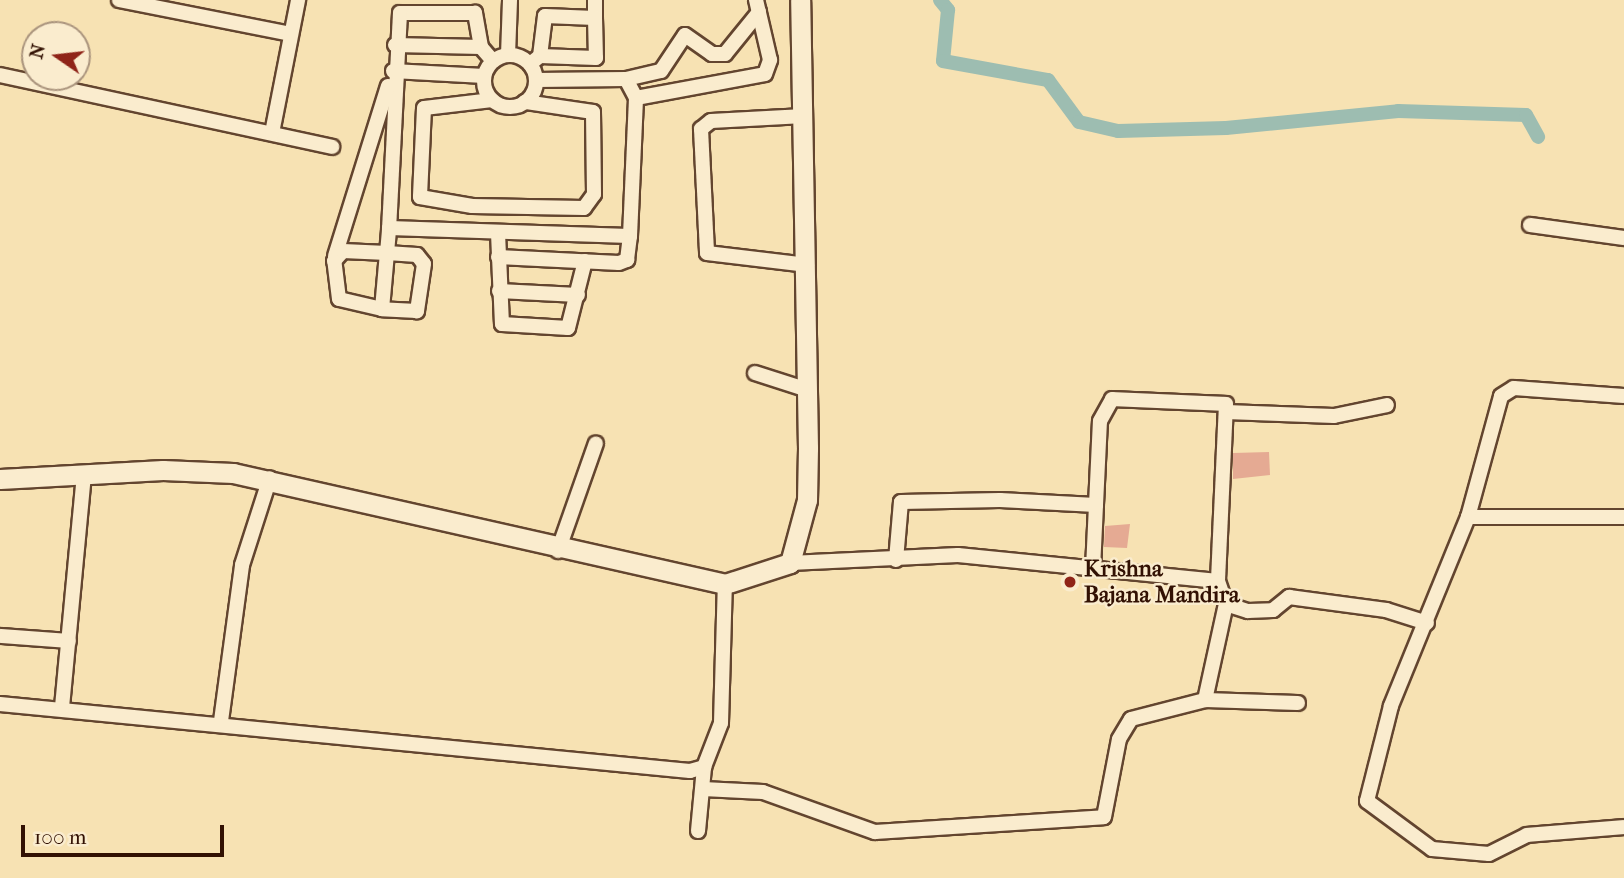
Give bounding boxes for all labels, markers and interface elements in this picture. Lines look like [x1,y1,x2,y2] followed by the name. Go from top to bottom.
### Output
[21,21,91,91] north arrow
[25,42,50,61] text: N
[1084,555,1240,609] place label: Krishna Bajana Mandira
[1062,574,1078,590] marker: Krishna Bajana Mandira
[24,812,228,856] scale bar
[34,825,87,849] text: 100 m

